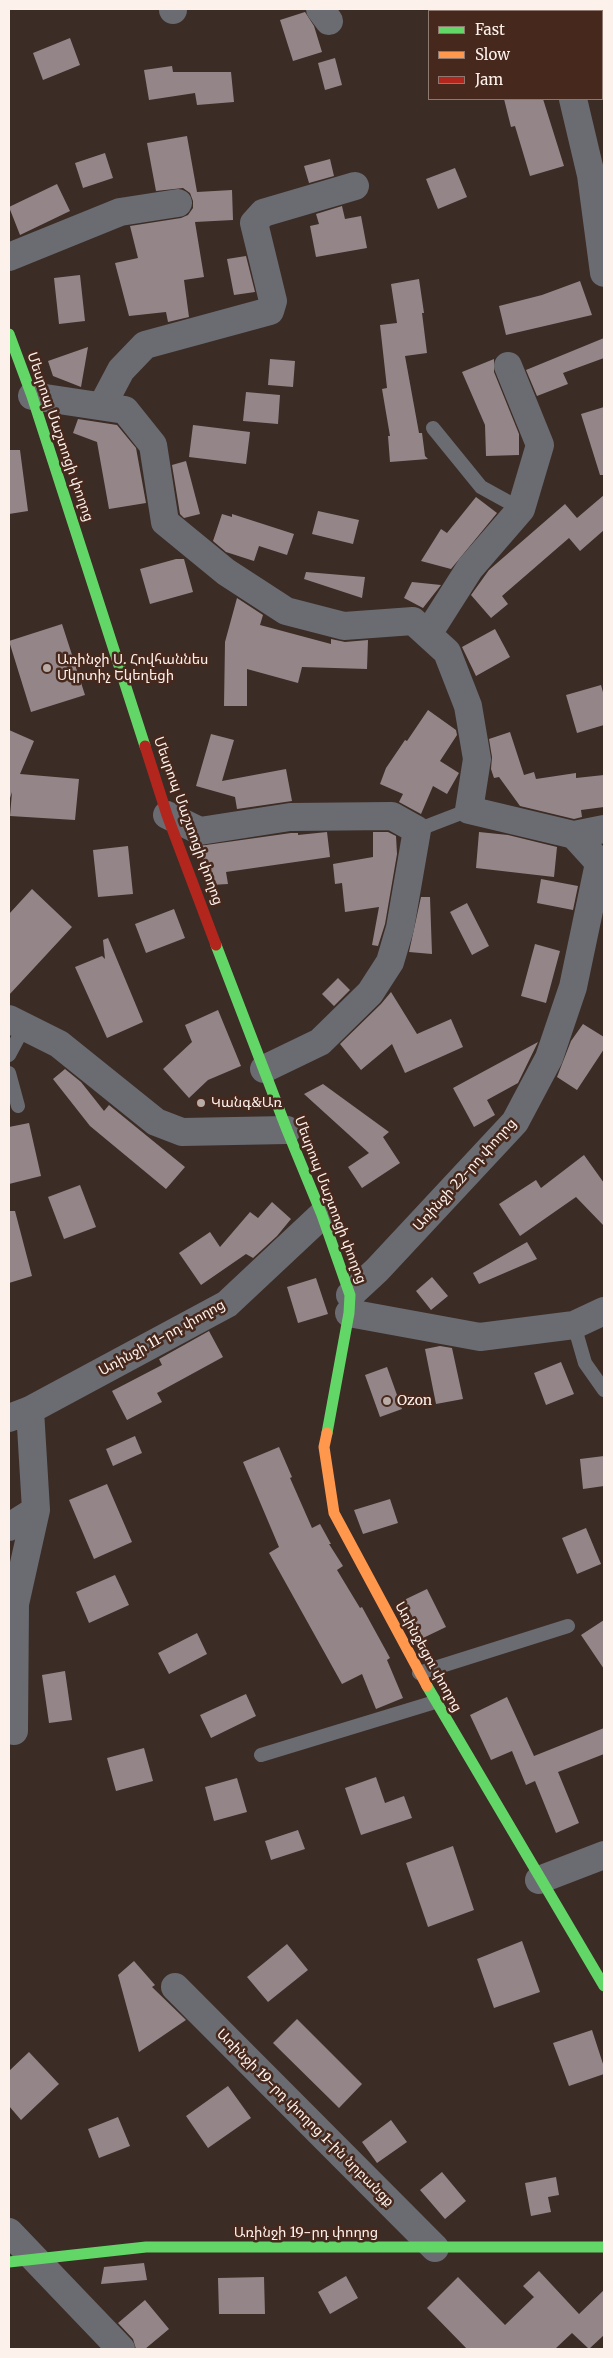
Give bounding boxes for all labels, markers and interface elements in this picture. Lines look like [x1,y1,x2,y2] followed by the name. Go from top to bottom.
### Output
[428,10,603,100] legend
[475,20,505,39] text: Fast
[475,45,510,64] text: Slow
[475,70,503,89] text: Jam
[23,350,97,524] street label: Մեսրոպ Մաշտոցի փողոց
[57,652,208,684] place label: Առինջի Ս. Հովհաննես Մկրտիչ Եկեղեցի
[41,662,53,674] marker: Առինջի Ս. Հովհաննես Մկրտիչ Եկեղեցի
[150,734,226,908] street label: Մեսրոպ Մաշտոցի փողոց
[211,1095,282,1111] place label: Կանգ&Առ
[195,1097,207,1109] marker: Կանգ&Առ
[290,1114,370,1286] street label: Մեսրոպ Մաշտոցի փողոց
[410,1115,520,1235] street label: Առինջի 22-րդ փողոց
[96,1296,228,1380] street label: Առինջի 11-րդ փողոց
[397,1393,432,1409] place label: Ozon
[381,1395,393,1407] marker: Ozon
[391,1599,465,1715] street label: Առինջեցու փողոց
[213,2026,397,2210] street label: Առինջի 19-րդ փողոց 1-ին նրբանցք
[234,2225,378,2241] street label: Առինջի 19-րդ փողոց

